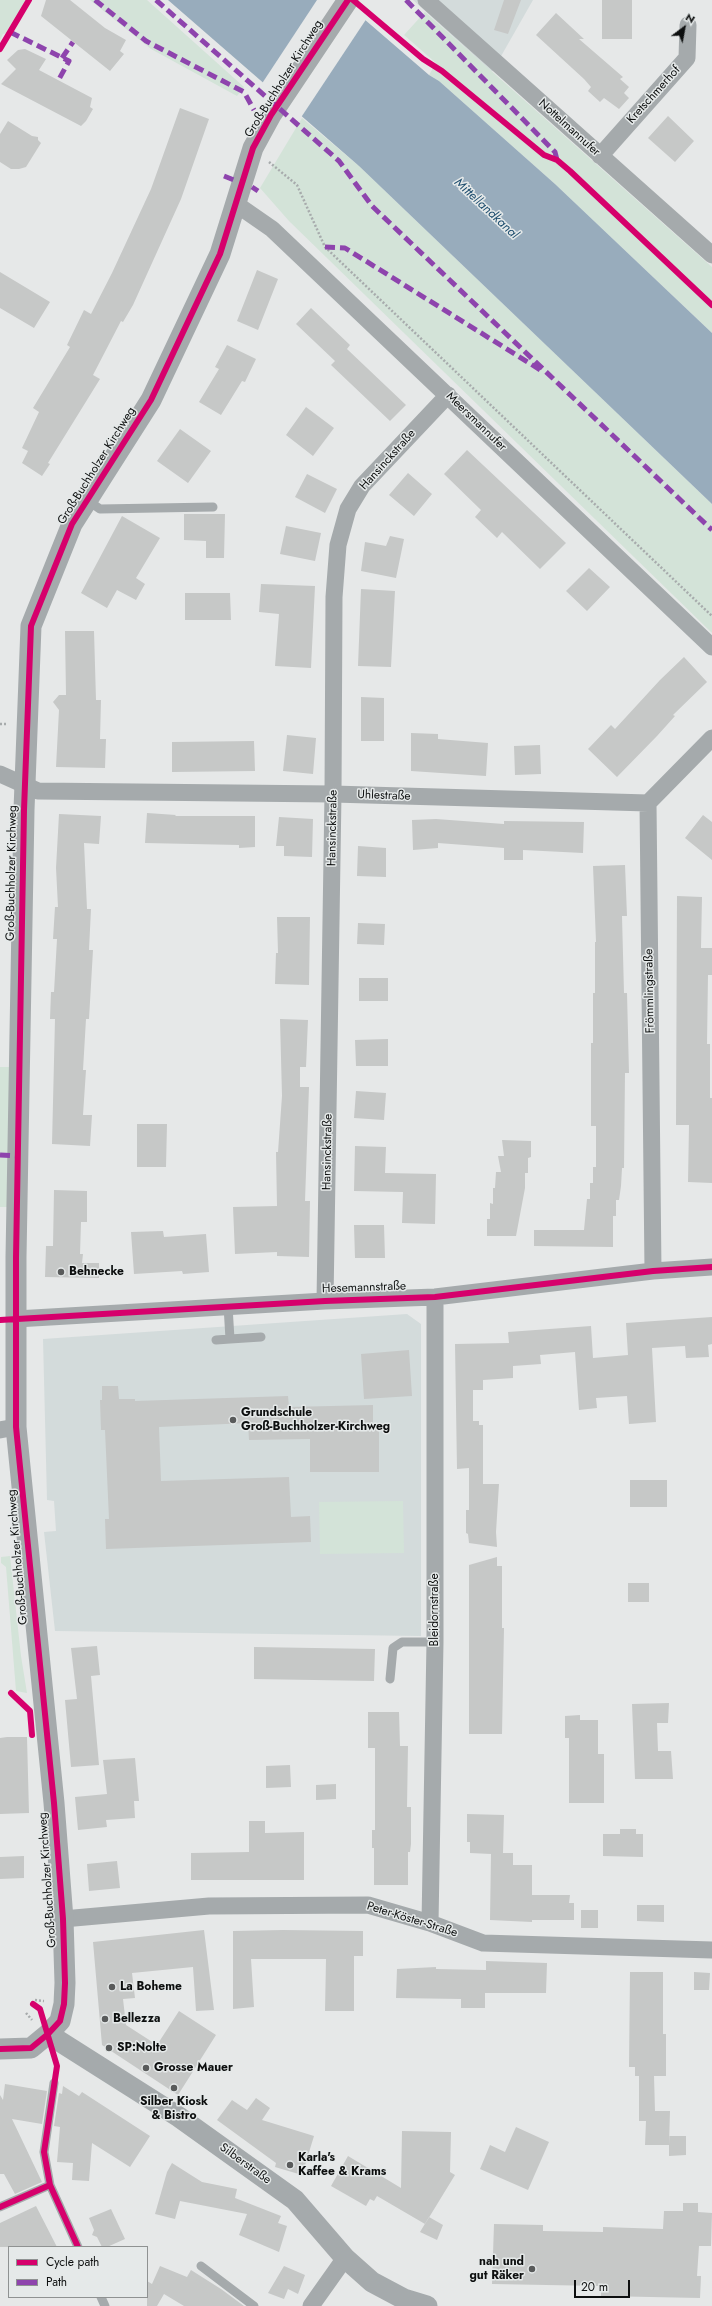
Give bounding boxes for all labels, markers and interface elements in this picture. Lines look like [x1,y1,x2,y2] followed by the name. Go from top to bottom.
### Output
[664,8,704,48] north arrow
[682,9,698,27] text: N
[242,18,326,140] street label: Groß-Buchholzer Kirchweg
[624,63,684,127] street label: Kretschmerhof
[535,96,603,160] street label: Nottelmannufer
[451,175,521,243] water label: Mittellandkanal
[443,389,509,455] street label: Meersmannufer
[55,405,139,527] street label: Groß-Buchholzer Kirchweg
[357,427,419,493] street label: Hansinckstraße
[357,788,411,804] street label: Uhlestraße
[325,790,341,866] street label: Hansinckstraße
[4,805,20,941] street label: Groß-Buchholzer Kirchweg
[642,949,658,1033] street label: Frömmlingstraße
[320,1114,336,1190] street label: Hansinckstraße
[69,1265,124,1279] place label: Behnecke
[56,1267,66,1277] marker: Behnecke
[322,1279,406,1297] street label: Hesemannstraße
[241,1406,390,1434] place label: Grundschule Groß-Buchholzer-Kirchweg
[228,1415,238,1425] marker: Grundschule Groß-Buchholzer-Kirchweg
[5,1489,31,1625] street label: Groß-Buchholzer Kirchweg
[428,1573,442,1647] street label: Bleidornstraße
[36,1812,60,1948] street label: Groß-Buchholzer Kirchweg
[365,1899,459,1941] street label: Peter-Köster-Straße
[120,1980,182,1994] place label: La Boheme
[107,1982,117,1992] marker: La Boheme
[113,2012,160,2026] place label: Bellezza
[100,2014,110,2024] marker: Bellezza
[117,2041,166,2055] place label: SP:Nolte
[104,2043,114,2053] marker: SP:Nolte
[154,2061,233,2075] place label: Grosse Mauer
[141,2063,151,2073] marker: Grosse Mauer
[169,2083,179,2093] marker: Silber Kiosk & Bistro
[140,2095,208,2123] place label: Silber Kiosk & Bistro
[216,2140,274,2188] street label: Silberstraße
[298,2151,386,2179] place label: Karla's Kaffee & Krams
[285,2160,295,2170] marker: Karla's Kaffee & Krams
[8,2246,148,2298] legend
[46,2253,99,2271] text: Cycle path
[470,2255,524,2283] place label: nah und gut Räker
[527,2264,537,2274] marker: nah und gut Räker
[576,2272,632,2298] scale bar
[46,2273,67,2291] text: Path
[581,2278,608,2296] text: 20 m

